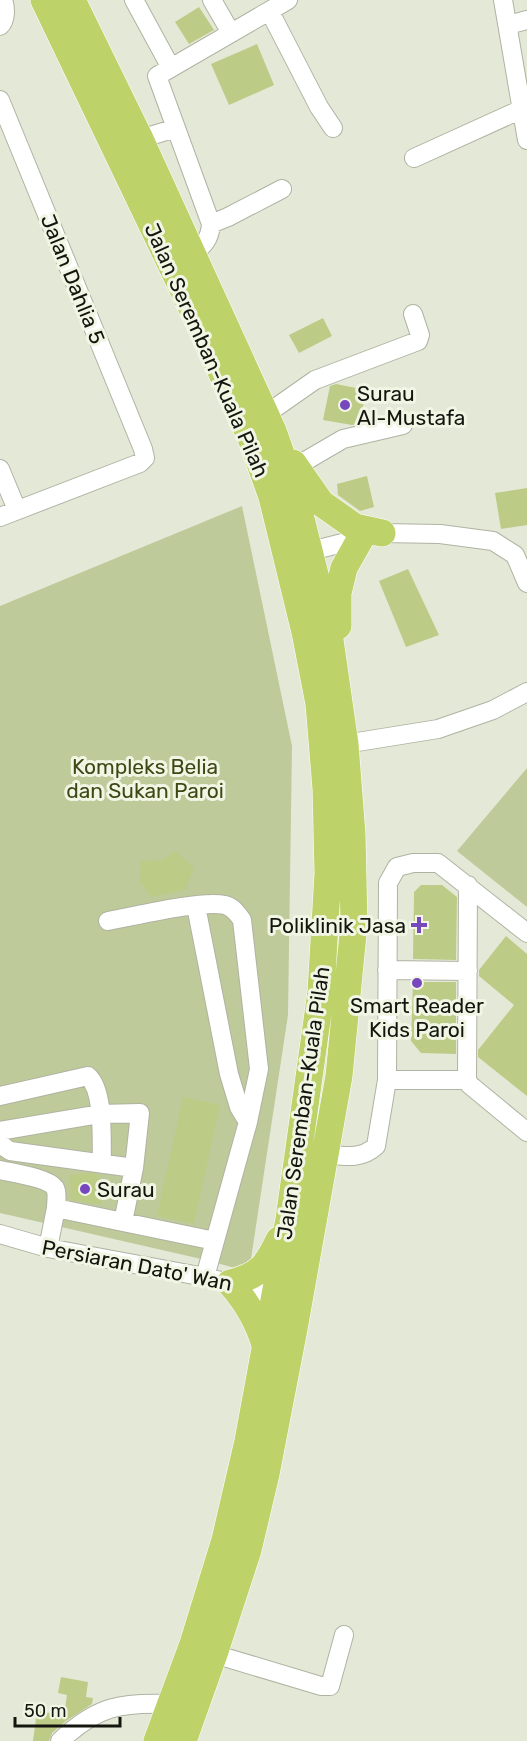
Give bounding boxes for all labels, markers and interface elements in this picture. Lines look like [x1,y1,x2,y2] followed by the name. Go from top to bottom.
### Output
[36,211,110,347] street label: Jalan Dahlia 5
[140,219,274,481] street label: Jalan Seremban-Kuala Pilah
[357,381,465,430] place label: Surau Al-Mustafa
[338,398,352,412] marker: Surau Al-Mustafa
[66,754,224,803] park label: Kompleks Belia dan Sukan Paroi
[269,913,406,938] place label: Poliklinik Jasa
[410,916,428,934] marker: Poliklinik Jasa
[271,965,335,1241] street label: Jalan Seremban-Kuala Pilah
[410,976,424,990] marker: Smart Reader Kids Paroi
[350,993,484,1042] place label: Smart Reader Kids Paroi
[97,1177,155,1202] place label: Surau
[78,1182,92,1196] marker: Surau
[40,1234,234,1296] street label: Persiaran Dato' Wan
[15,1690,120,1728] scale bar
[24,1700,67,1722] text: 50 m

